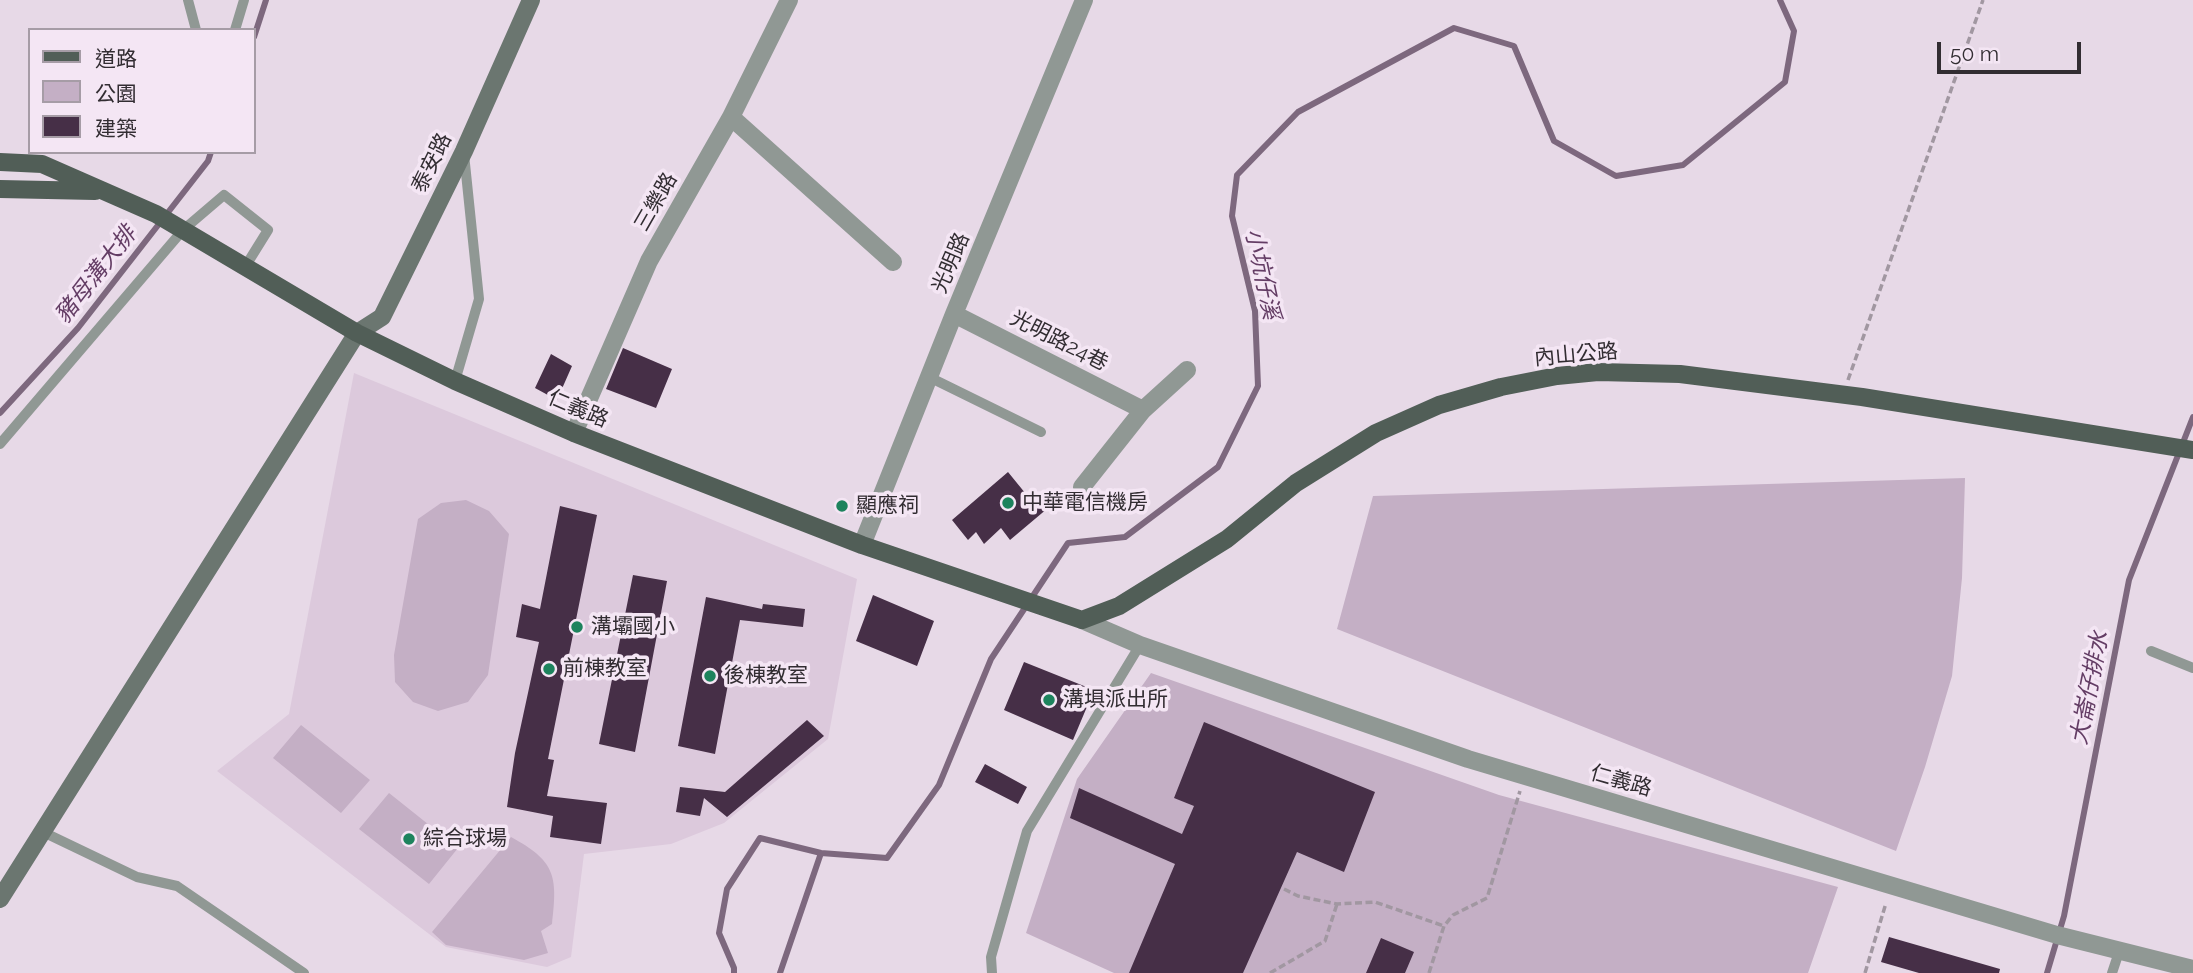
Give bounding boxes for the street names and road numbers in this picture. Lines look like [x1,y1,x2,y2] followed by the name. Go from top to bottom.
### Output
[407,129,457,197] street label: 泰安路
[629,168,683,236] street label: 三樂路
[927,229,975,297] street label: 光明路
[1006,306,1112,376] street label: 光明路24巷
[1533,339,1619,371] street label: 內山公路
[544,385,612,433] street label: 仁義路
[1587,760,1655,802] street label: 仁義路

